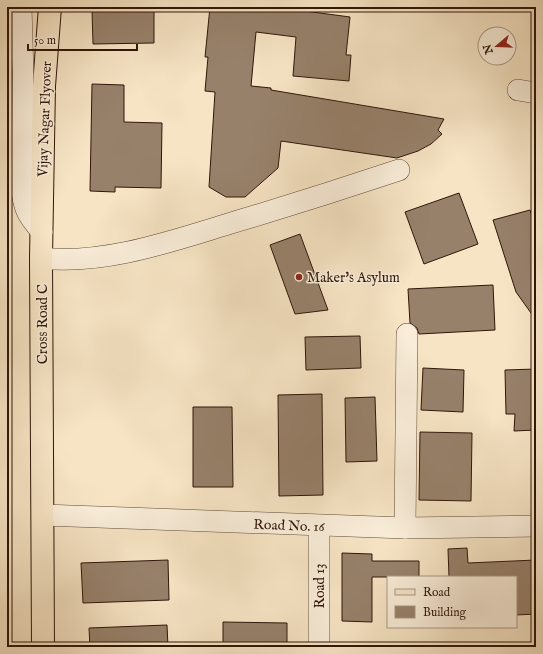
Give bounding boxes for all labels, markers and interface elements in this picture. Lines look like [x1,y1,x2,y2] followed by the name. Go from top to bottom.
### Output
[28,26,137,52] scale bar
[477,26,517,66] north arrow
[34,33,56,48] text: 50 m
[480,42,497,57] text: N
[34,61,56,178] street label: Vijay Nagar Flyover
[307,269,400,287] place label: Maker's Asylum
[294,272,304,282] marker: Maker's Asylum
[34,284,52,364] street label: Cross Road C
[253,516,326,536] street label: Road No. 16
[311,563,329,609] street label: Road 13
[387,576,517,628] legend
[423,585,451,600] text: Road
[423,605,467,620] text: Building

